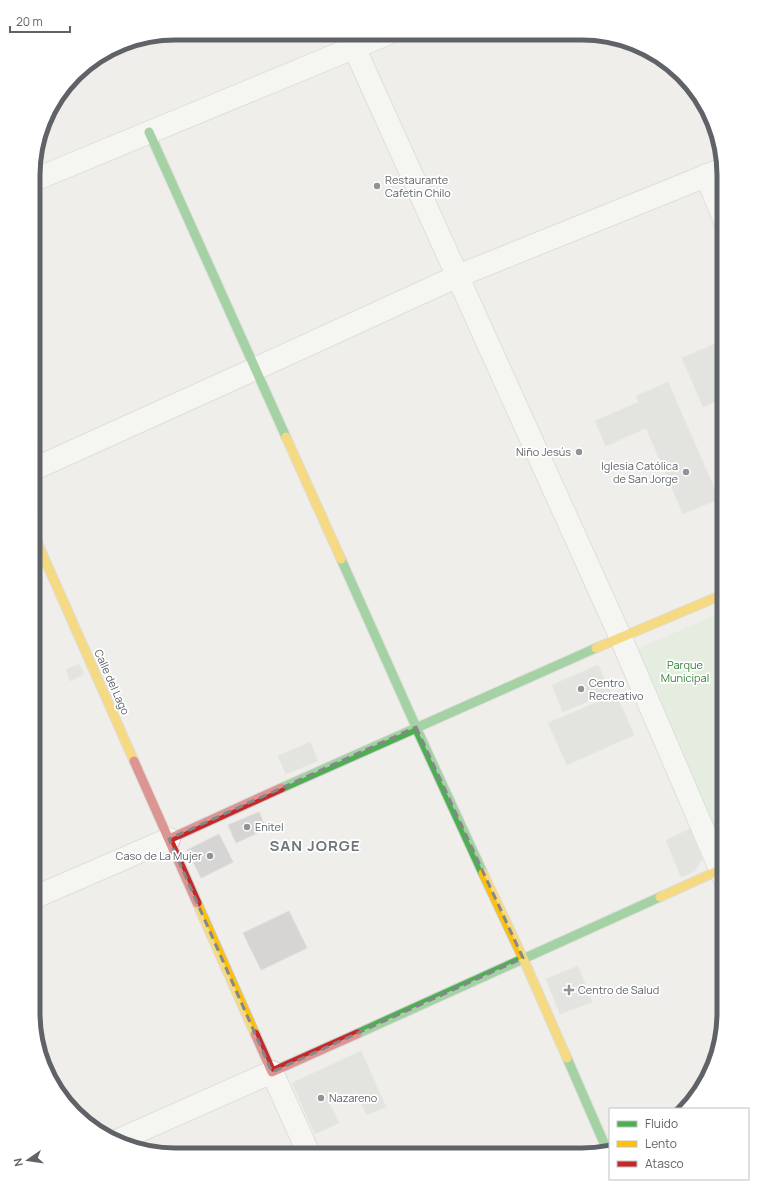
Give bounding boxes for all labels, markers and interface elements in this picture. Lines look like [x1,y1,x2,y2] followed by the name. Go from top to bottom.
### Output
[10,8,70,34] scale bar
[16,13,43,30] text: 20 m
[385,172,451,200] place label: Restaurante Cafetin Chilo
[372,181,382,191] marker: Restaurante Cafetin Chilo
[516,444,571,459] place label: Niño Jesús
[574,447,584,457] marker: Niño Jesús
[601,458,679,486] place label: Iglesia Católica de San Jorge
[681,467,691,477] marker: Iglesia Católica de San Jorge
[91,647,134,717] street label: Calle del Lago
[661,657,709,685] park label: Parque Municipal
[589,675,644,703] place label: Centro Recreativo
[576,684,586,694] marker: Centro Recreativo
[255,819,284,834] place label: Enitel
[242,822,252,832] marker: Enitel
[269,835,361,856] district label: SAN JORGE
[116,848,202,863] place label: Caso de La Mujer
[205,851,215,861] marker: Caso de La Mujer
[578,982,659,997] place label: Centro de Salud
[563,984,575,996] marker: Centro de Salud
[329,1090,378,1105] place label: Nazareno
[316,1093,326,1103] marker: Nazareno
[609,1108,749,1180] legend
[645,1115,678,1132] text: Fluido
[645,1135,677,1152] text: Lento
[8,1140,48,1180] north arrow
[645,1155,684,1172] text: Atasco
[10,1157,26,1168] text: N

